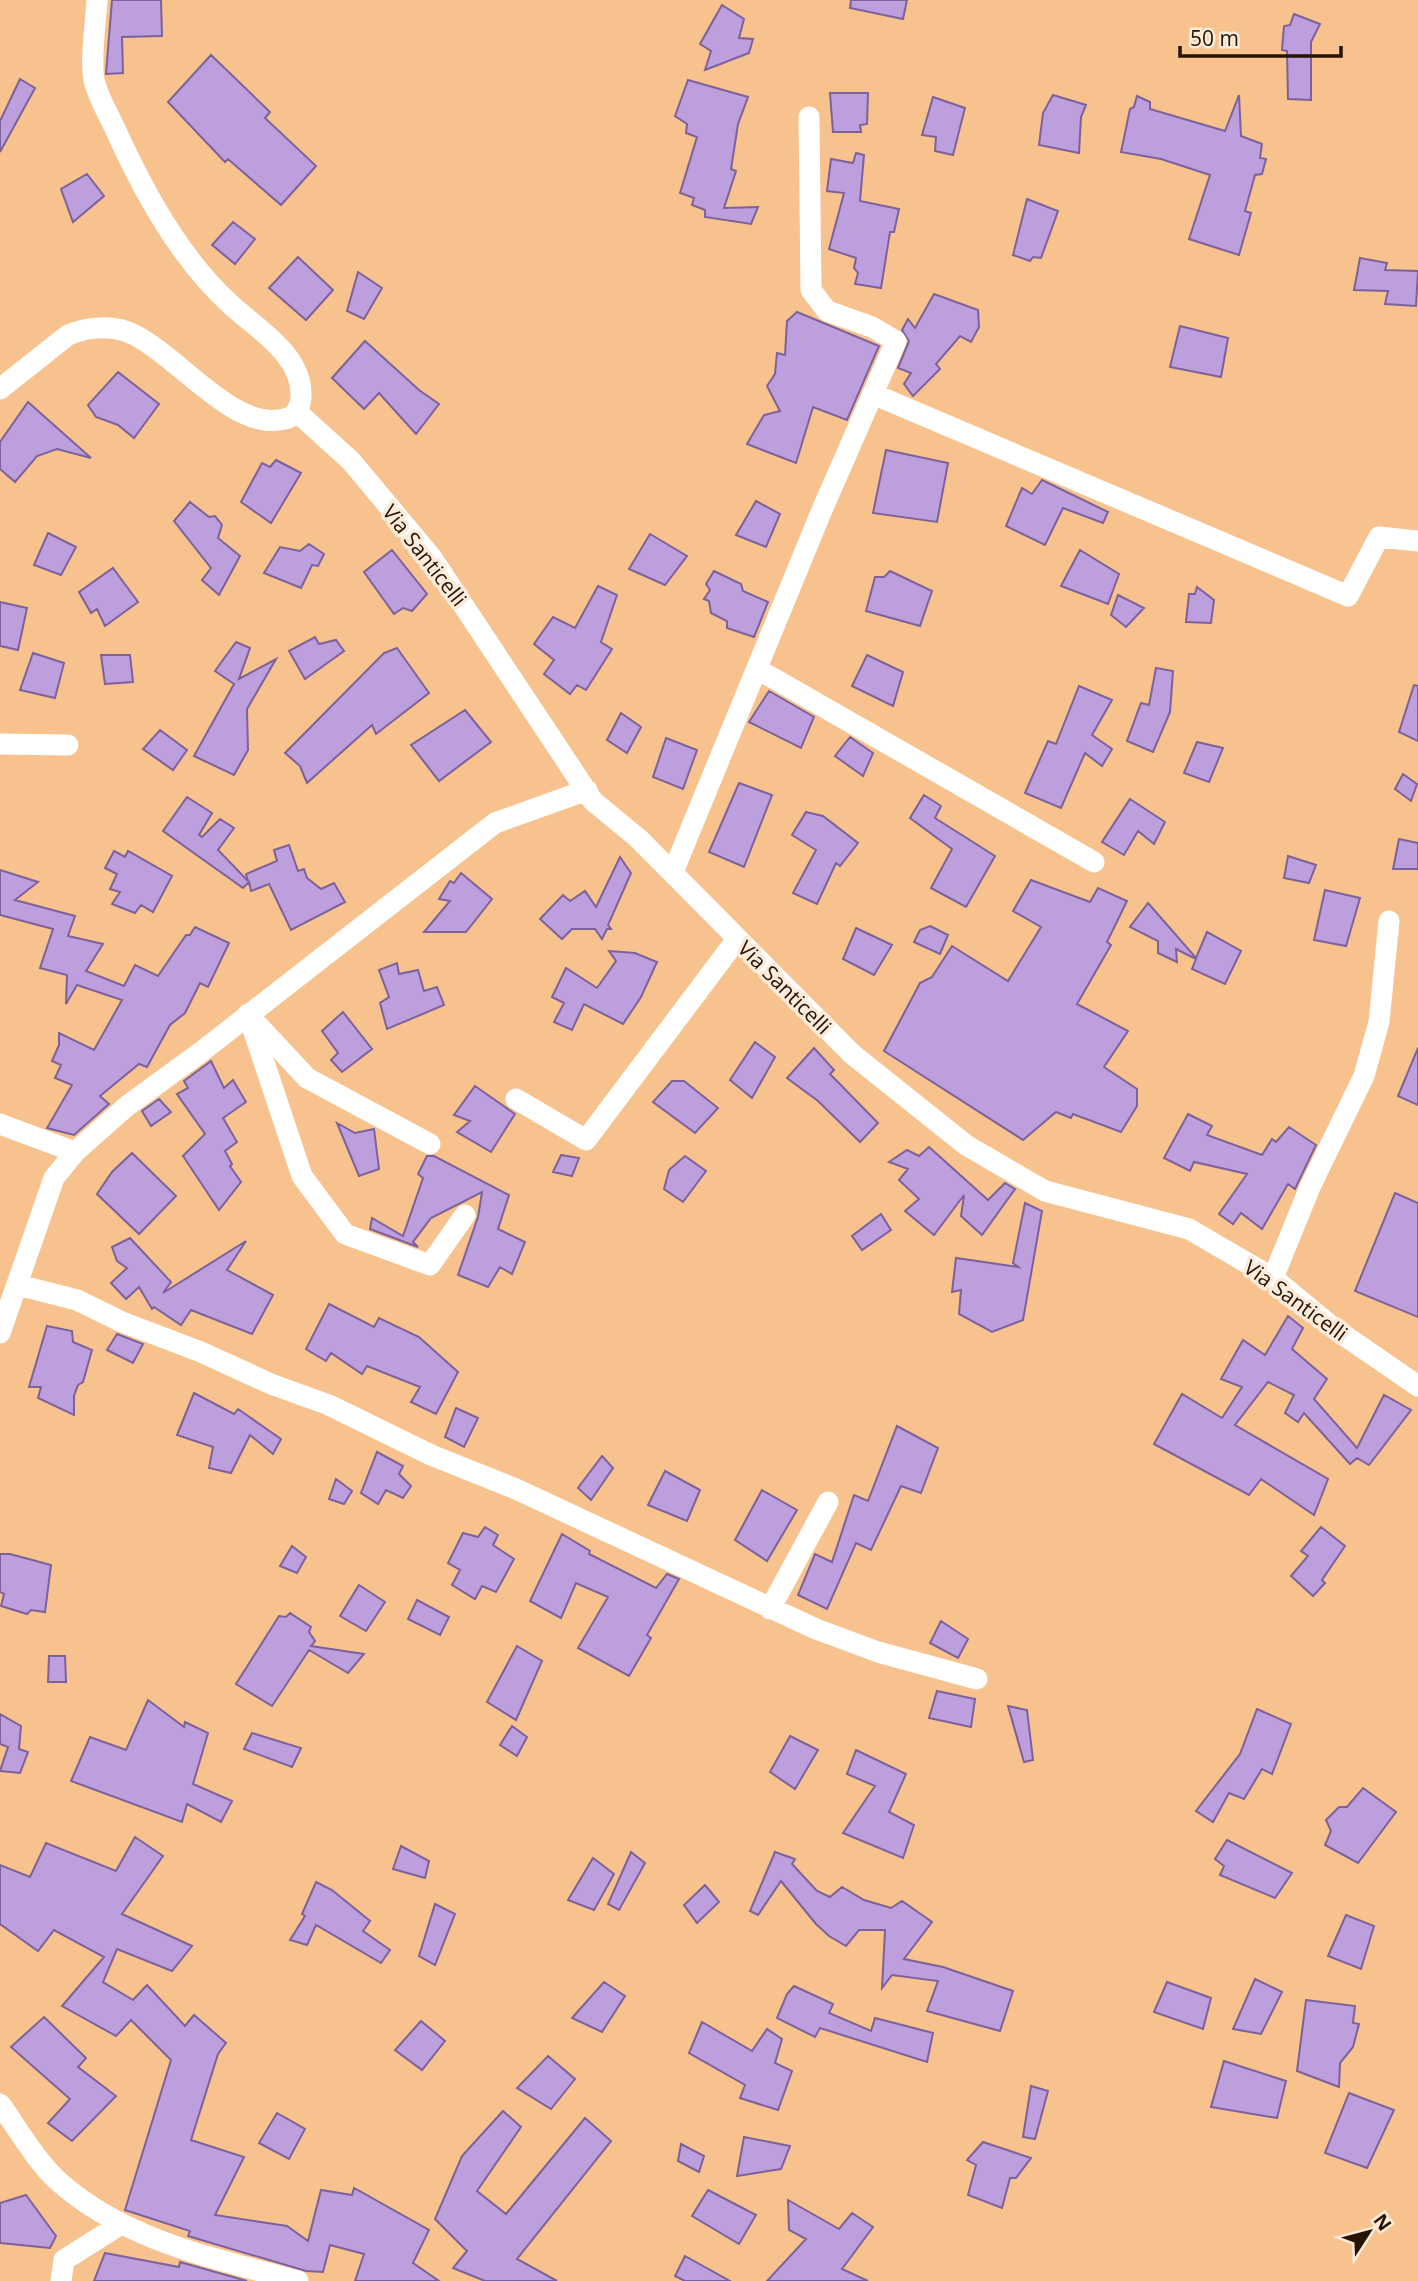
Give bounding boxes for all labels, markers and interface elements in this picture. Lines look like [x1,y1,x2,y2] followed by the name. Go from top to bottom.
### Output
[1180,14,1341,58] scale bar
[1190,24,1239,52] text: 50 m
[377,498,473,612] street label: Via Santicelli
[732,934,838,1040] street label: Via Santicelli
[1239,1253,1353,1347] street label: Via Santicelli
[1334,2197,1404,2267] north arrow
[1368,2208,1398,2236] text: N

